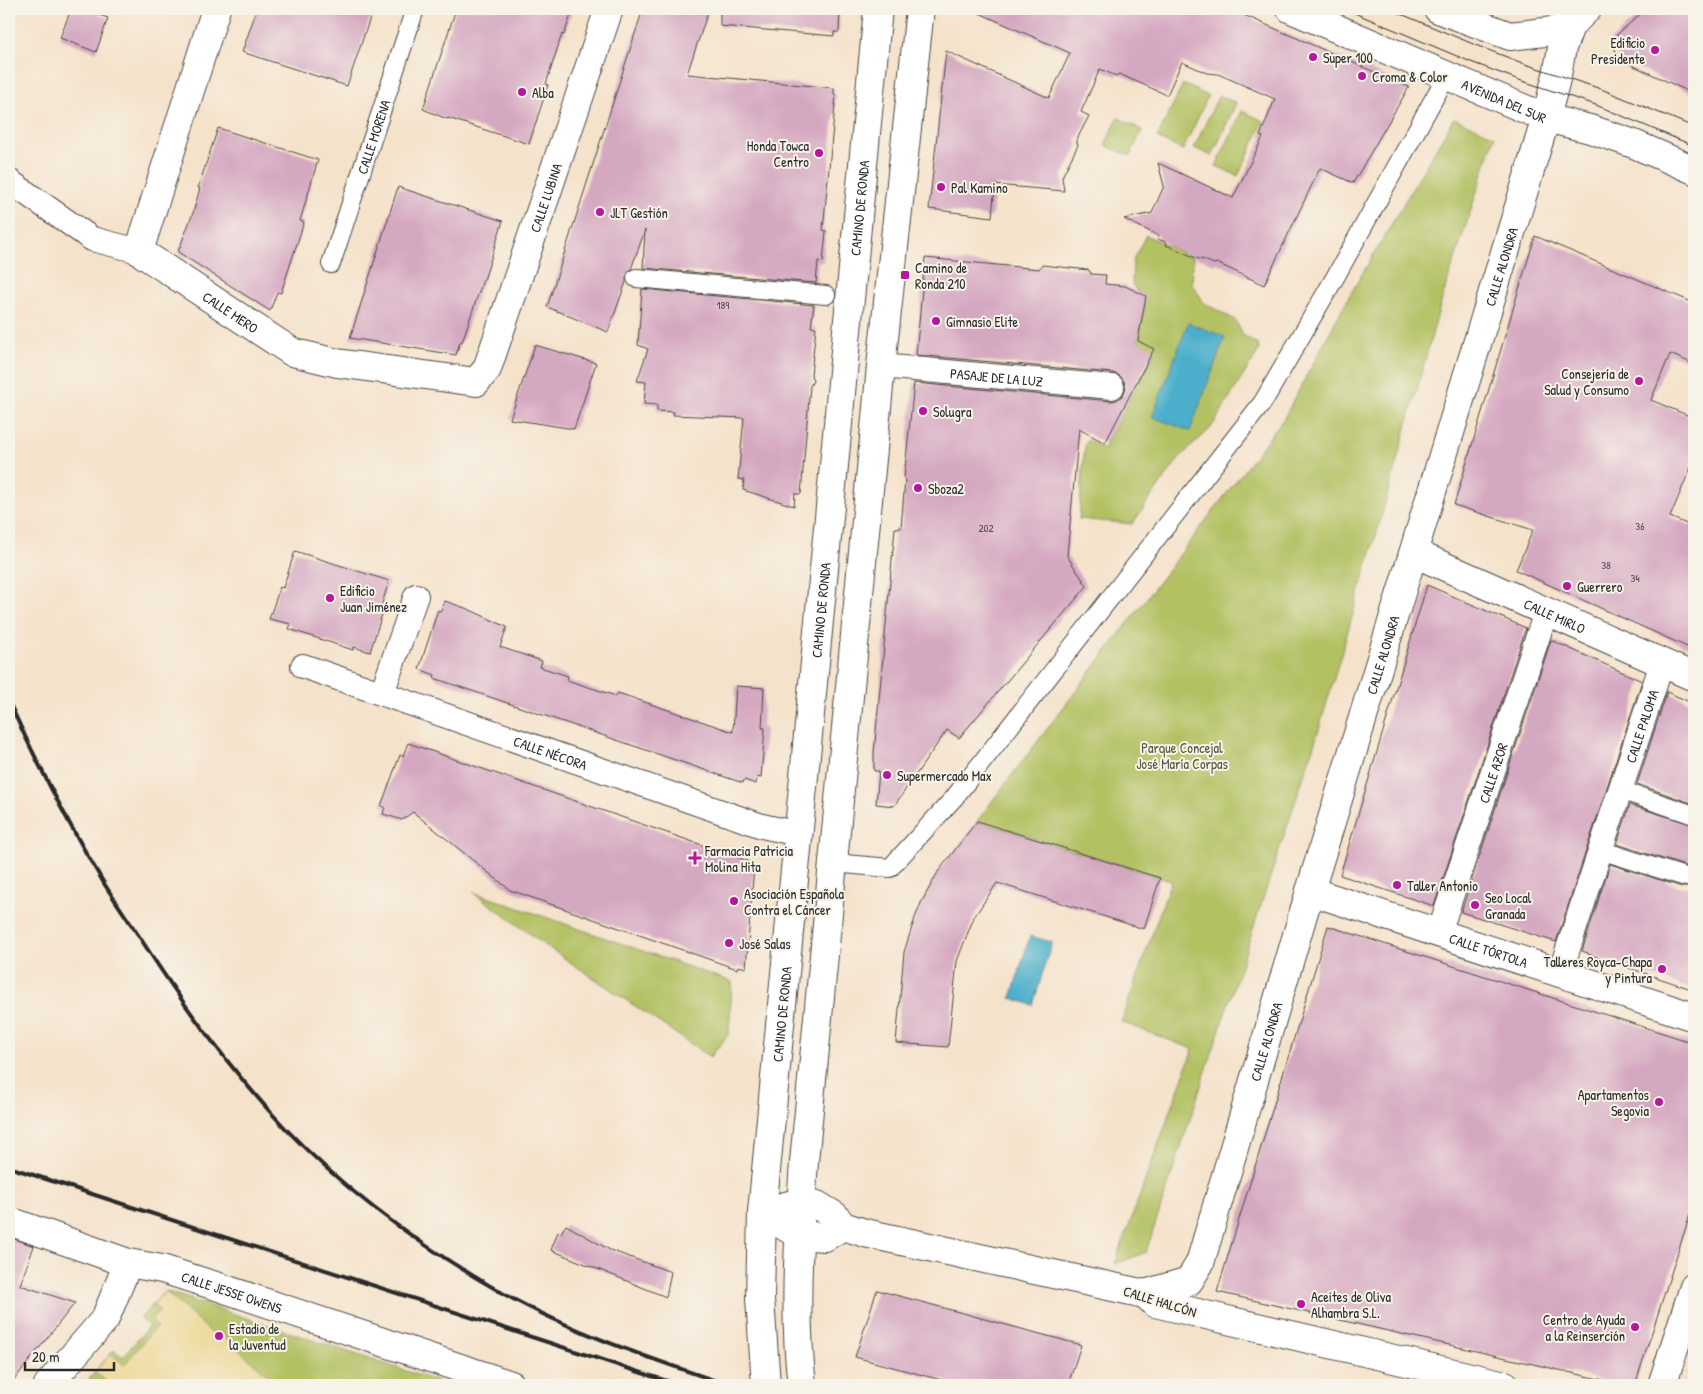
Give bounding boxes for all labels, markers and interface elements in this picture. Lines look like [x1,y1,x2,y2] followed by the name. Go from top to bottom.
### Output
[1591,33,1645,68] place label: Edificio Presidente
[1649,44,1661,56] marker: Edificio Presidente
[1323,48,1373,68] place label: Super 100
[1307,51,1319,63] marker: Super 100
[1372,67,1448,86] place label: Croma & Color
[1356,70,1368,82] marker: Croma & Color
[1459,74,1550,127] street label: AVENIDA DEL SUR
[532,83,554,102] place label: Alba
[516,86,528,98] marker: Alba
[352,97,394,176] street label: CALLE MORENA
[747,136,810,171] place label: Honda Towca Centro
[813,147,825,159] marker: Honda Towca Centro
[845,159,873,257] street label: CAMINO DE RONDA
[525,160,566,235] street label: CALLE LUBINA
[951,178,1008,197] place label: Pal Kamino
[935,181,947,193] marker: Pal Kamino
[610,203,668,222] place label: JLT Gestión
[594,206,606,218] marker: JLT Gestión
[1480,224,1522,308] street label: CALLE ALONDRA
[915,258,967,293] place label: Camino de Ronda 210
[899,269,911,281] marker: Camino de Ronda 210
[199,286,263,337] street label: CALLE MERO
[717,298,729,312] house number: 189
[946,312,1018,331] place label: Gimnasio Elite
[930,315,942,327] marker: Gimnasio Elite
[949,363,1044,390] street label: PASAJE DE LA LUZ
[1544,364,1629,400] place label: Consejería de Salud y Consumo
[1633,375,1645,387] marker: Consejería de Salud y Consumo
[933,402,972,422] place label: Solugra
[917,405,929,417] marker: Solugra
[928,479,964,498] place label: Sboza2
[912,482,924,494] marker: Sboza2
[1635,519,1645,533] house number: 36
[978,521,994,535] house number: 202
[1601,558,1611,572] house number: 38
[806,561,834,659] street label: CAMINO DE RONDA
[1630,571,1640,585] house number: 34
[1577,577,1623,596] place label: Guerrero
[1561,580,1573,592] marker: Guerrero
[340,581,407,616] place label: Edificio Juan Jiménez
[324,592,336,604] marker: Edificio Juan Jiménez
[1521,593,1589,637] street label: CALLE MIRLO
[1361,613,1403,696] street label: CALLE ALONDRA
[1620,687,1662,765] street label: CALLE PALOMA
[511,731,590,774] street label: CALLE NÉCORA
[1136,738,1228,774] park label: Parque Concejal José María Corpas
[1474,740,1511,805] street label: CALLE AZOR
[897,766,992,786] place label: Supermercado Max
[881,769,893,781] marker: Supermercado Max
[704,841,794,876] place label: Farmacia Patricia Molina Hita
[689,852,701,864] marker: Farmacia Patricia Molina Hita
[1407,876,1478,895] place label: Taller Antonio
[1391,879,1403,891] marker: Taller Antonio
[744,884,844,919] place label: Asociación Española Contra el Cáncer
[1485,888,1532,923] place label: Seo Local Granada
[728,895,740,907] marker: Asociación Española Contra el Cáncer
[1469,899,1481,911] marker: Seo Local Granada
[1447,928,1530,971] street label: CALLE TÓRTOLA
[739,934,791,953] place label: José Salas
[723,937,735,949] marker: José Salas
[1544,952,1653,988] place label: Talleres Royca-Chapa y Pintura
[1656,963,1668,975] marker: Talleres Royca-Chapa y Pintura
[767,965,795,1063] street label: CAMINO DE RONDA
[1245,999,1286,1083] street label: CALLE ALONDRA
[1578,1085,1649,1121] place label: Apartamentos Segovia
[1653,1096,1665,1108] marker: Apartamentos Segovia
[179,1266,285,1317] street label: CALLE JESSE OWENS
[1121,1281,1199,1321] street label: CALLE HALCÓN
[1311,1287,1391,1322] place label: Aceites de Oliva Alhambra S.L.
[1295,1298,1307,1310] marker: Aceites de Oliva Alhambra S.L.
[1543,1310,1626,1345] place label: Centro de Ayuda a la Reinserción
[229,1319,286,1354] place label: Estadio de la Juventud
[1629,1321,1641,1333] marker: Centro de Ayuda a la Reinserción
[213,1330,225,1342] marker: Estadio de la Juventud
[25,1339,114,1371] scale bar
[32,1346,59,1367] text: 20 m

